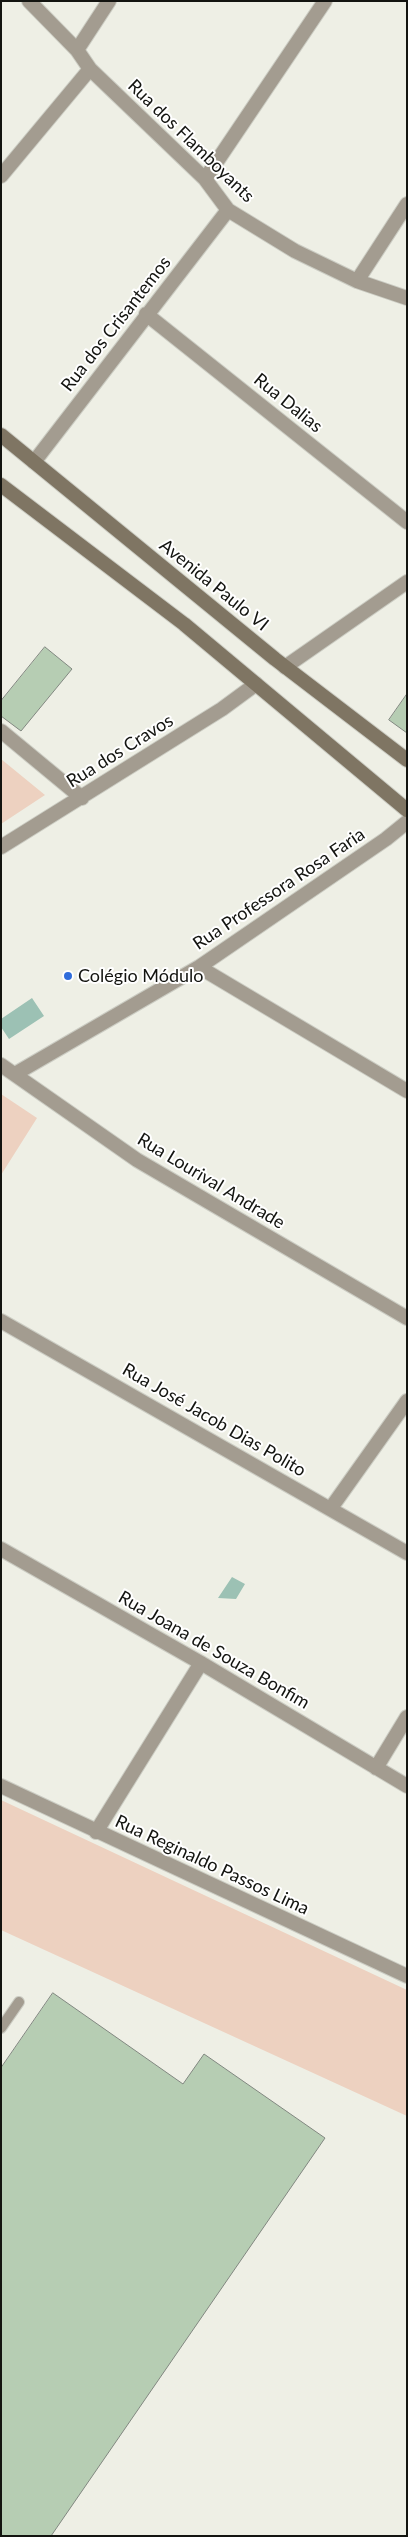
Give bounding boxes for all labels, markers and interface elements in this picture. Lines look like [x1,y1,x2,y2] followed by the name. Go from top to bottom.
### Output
[123,75,259,207] street label: Rua dos Flamboyants
[57,252,175,396] street label: Rua dos Crisantemos
[249,369,327,437] street label: Rua Dalias
[155,535,273,635] street label: Avenida Paulo VI
[63,710,177,792] street label: Rua dos Cravos
[189,823,369,955] street label: Rua Professora Rosa Faria
[78,965,204,987] place label: Colégio Módulo
[62,970,74,982] marker: Colégio Módulo
[133,1128,289,1234] street label: Rua Lourival Andrade
[118,1359,310,1481] street label: Rua José Jacob Dias Polito
[115,1586,313,1714] street label: Rua Joana de Souza Bonfim
[112,1811,312,1919] street label: Rua Reginaldo Passos Lima

